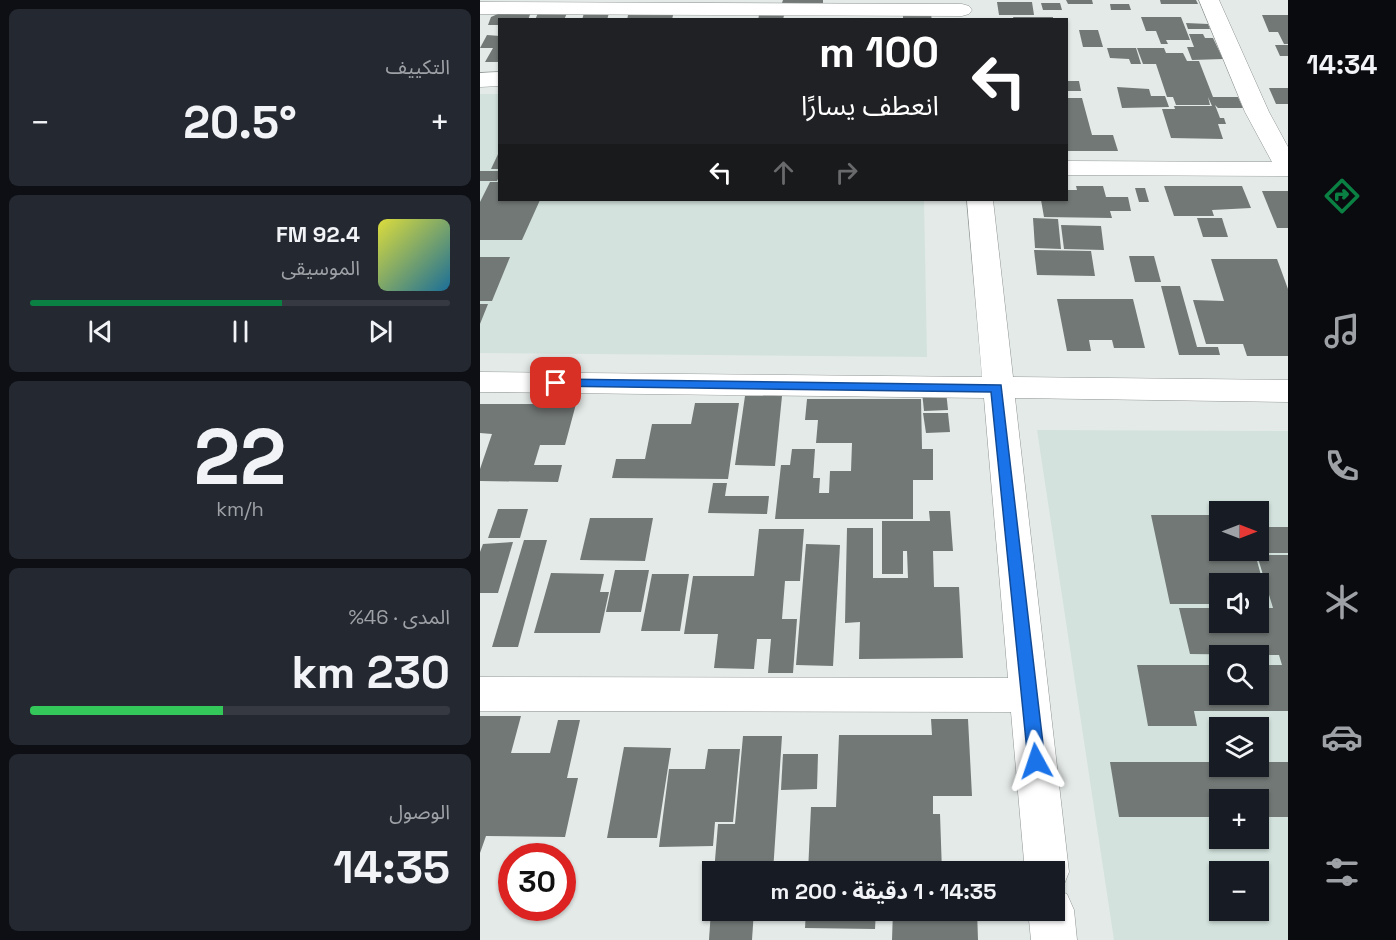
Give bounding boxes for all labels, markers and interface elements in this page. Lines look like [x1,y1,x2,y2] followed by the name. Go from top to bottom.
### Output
[819,26,939,79] text: 100 m
[960,42,1038,120] icon: left
[1307,47,1378,82] text: 14:34
[386,54,450,80] text: التكييف
[801,88,939,123] text: انعطف يسارًا
[183,94,297,151] text: 20.5°
[30,102,50,144] text: −
[430,102,450,144] text: +
[704,156,737,189] icon: left
[767,156,800,189] icon: ahead
[830,156,863,189] icon: right
[1321,175,1363,217] icon: directions
[276,220,360,248] text: 92.4 FM
[281,255,360,281] text: الموسيقى
[1321,310,1363,352] icon: music
[84,315,117,348] icon: previous
[224,315,257,348] icon: pause
[364,315,397,348] icon: next
[530,357,581,408] pin
[539,366,572,399] icon: arrive
[194,407,286,507] text: 22
[1321,445,1363,487] icon: phone
[216,496,264,522] text: km/h
[1209,501,1269,561] north arrow
[1209,501,1269,921] map controls
[1209,573,1269,633] button: sound
[1321,581,1363,623] icon: climate
[348,604,450,630] text: المدى · 46%
[291,644,450,701] text: 230 km
[1209,645,1269,705] button: search
[1321,716,1363,758] icon: car
[1209,717,1269,777] button: layers
[1004,729,1068,793] position arrow
[1209,789,1269,849] button: +
[389,799,450,825] text: الوصول
[333,839,450,896] text: 14:35
[498,843,576,921] speed limit sign: 30
[1321,851,1363,893] icon: filters
[1209,861,1269,921] button: −
[771,877,996,905] text: 14:35 · 1 دقيقة · 200 m

